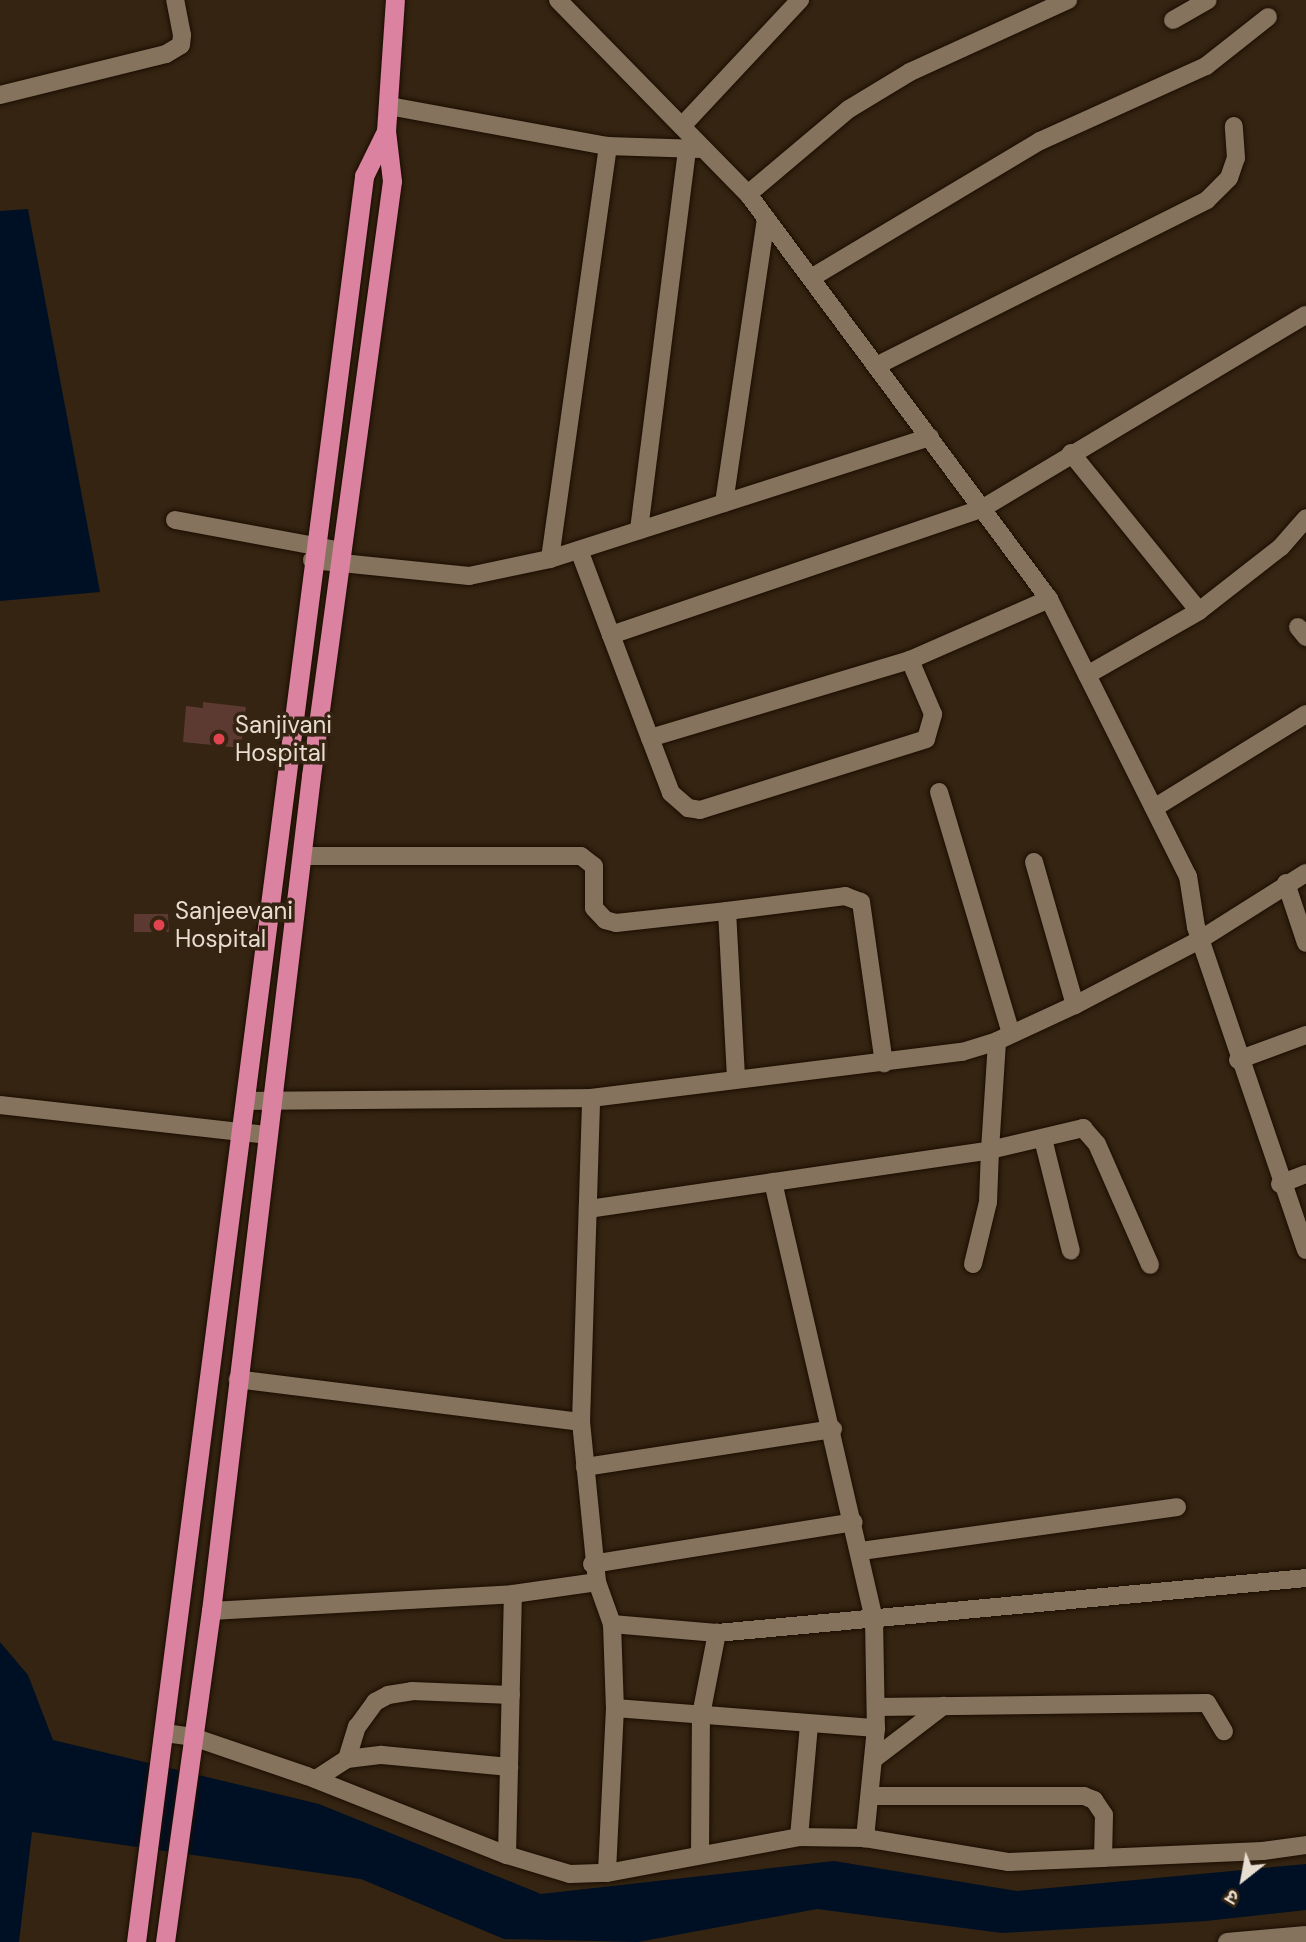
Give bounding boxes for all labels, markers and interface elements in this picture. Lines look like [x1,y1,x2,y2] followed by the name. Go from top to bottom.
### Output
[235,711,332,767] place label: Sanjivani Hospital
[209,729,229,749] marker: Sanjivani Hospital
[175,897,293,953] place label: Sanjeevani Hospital
[149,915,169,935] marker: Sanjeevani Hospital
[1208,1844,1278,1914] north arrow
[1221,1884,1243,1911] text: उ

